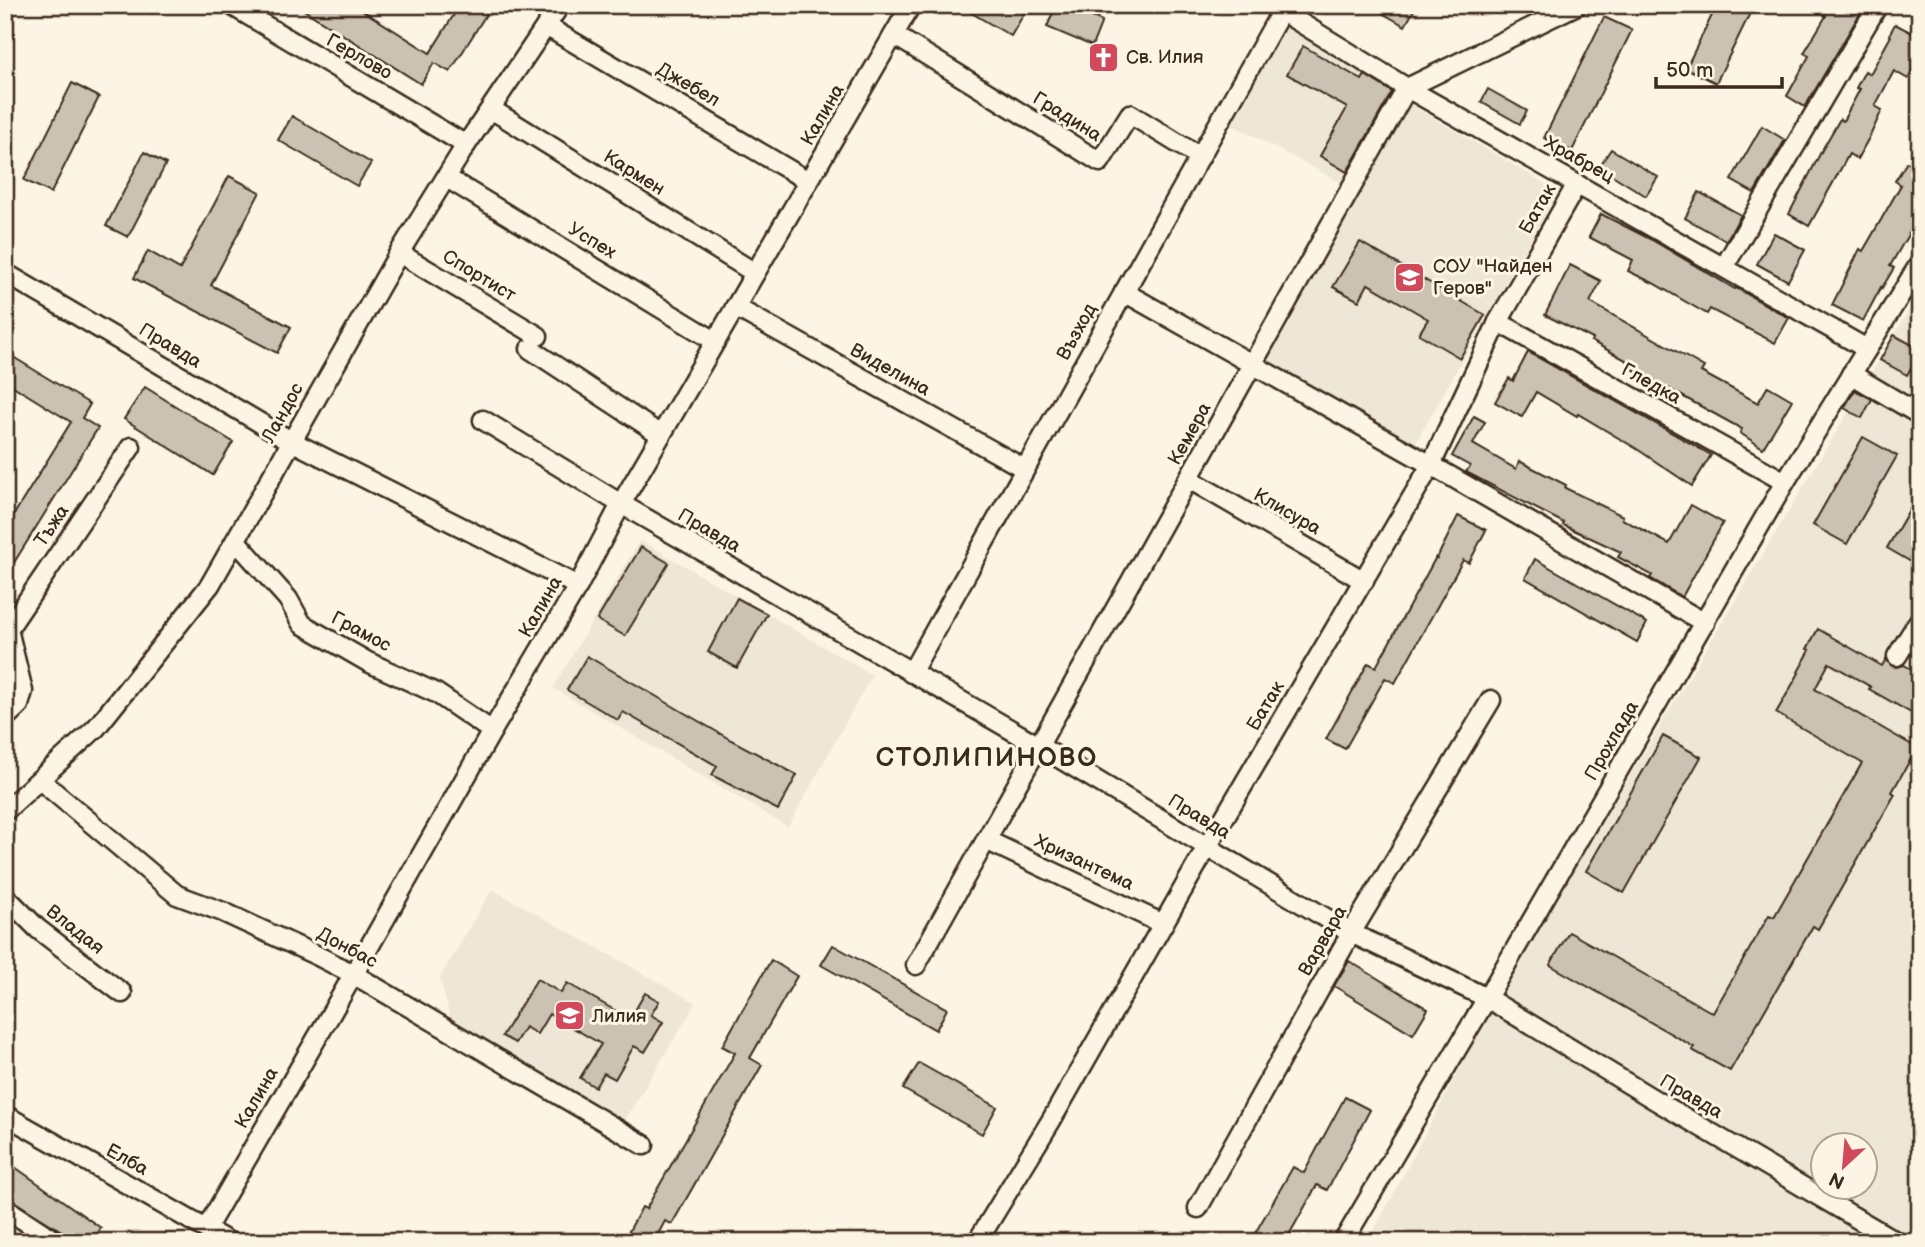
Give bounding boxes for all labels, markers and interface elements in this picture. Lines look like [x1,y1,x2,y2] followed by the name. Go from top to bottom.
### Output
[322,29,396,85] street label: Герлово
[1086,40,1120,74] church icon: Св. Илия
[1126,46,1204,69] place label: Св. Илия
[1656,46,1782,90] scale bar
[652,58,724,112] street label: Джебел
[1666,58,1713,83] text: 50 m
[796,80,850,150] street label: Калина
[1028,87,1106,147] street label: Градина
[1540,131,1618,189] street label: Храбрец
[599,145,669,201] street label: Кармен
[1514,180,1562,238] street label: Батак
[564,218,621,264] street label: Успех
[438,245,520,307] street label: Спортист
[1433,255,1553,300] place label: СОУ "Найден Геров"
[1393,260,1427,294] school or university icon: СОУ "Найден Геров"
[1052,299,1102,364] street label: Възход
[135,318,205,374] street label: Правда
[846,339,934,401] street label: Виделина
[1617,358,1685,410] street label: Гледка
[257,378,309,448] street label: Ландос
[1163,399,1217,469] street label: Кемера
[1249,484,1325,540] street label: Клисура
[30,501,74,551] street label: Тъжа
[673,504,745,558] street label: Правда
[514,572,568,642] street label: Калина
[327,607,395,658] street label: Грамос
[1242,677,1290,735] street label: Батак
[1580,697,1644,785] street label: Прохлада
[876,743,1098,774] district label: СТОЛИПИНОВО
[1164,789,1234,845] street label: Правда
[1031,830,1137,896] street label: Хризантема
[41,900,109,960] street label: Владая
[1294,902,1352,980] street label: Варвара
[313,923,382,974] street label: Донбас
[552,999,586,1033] school or university icon: Лилия
[591,1005,647,1028] place label: Лилия
[230,1063,284,1133] street label: Калина
[1655,1070,1727,1124] street label: Правда
[1810,1132,1880,1202] north arrow
[102,1139,152,1181] street label: Елба
[1826,1166,1849,1193] text: N

